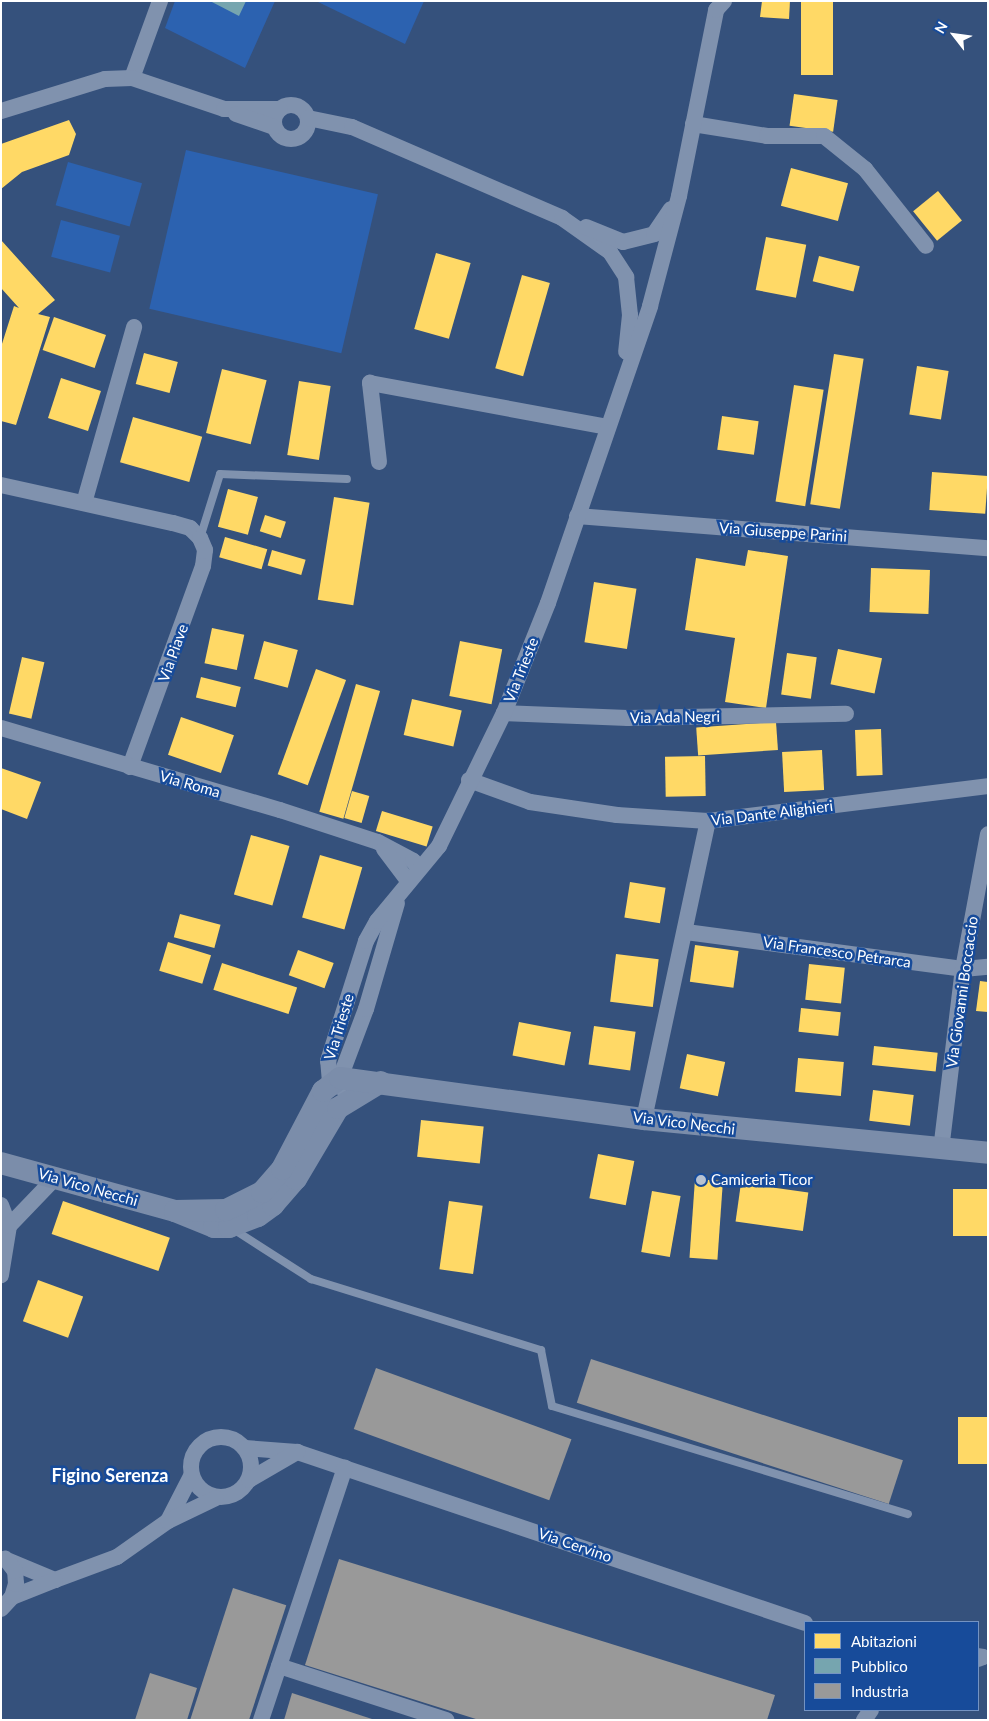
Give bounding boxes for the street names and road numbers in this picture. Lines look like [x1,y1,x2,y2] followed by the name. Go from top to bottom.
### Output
[718,519,848,545] street label: Via Giuseppe Parini
[154,622,192,684] street label: Via Piave
[500,635,542,705] street label: Via Trieste
[629,707,721,727] street label: Via Ada Negri
[158,767,222,801] street label: Via Roma
[710,797,834,829] street label: Via Dante Alighieri
[942,915,982,1069] street label: Via Giovanni Boccaccio
[762,933,912,971] street label: Via Francesco Petrarca
[320,991,358,1063] street label: Via Trieste
[632,1108,736,1138] street label: Via Vico Necchi
[36,1164,140,1210] street label: Via Vico Necchi
[536,1524,614,1566] street label: Via Cervino

